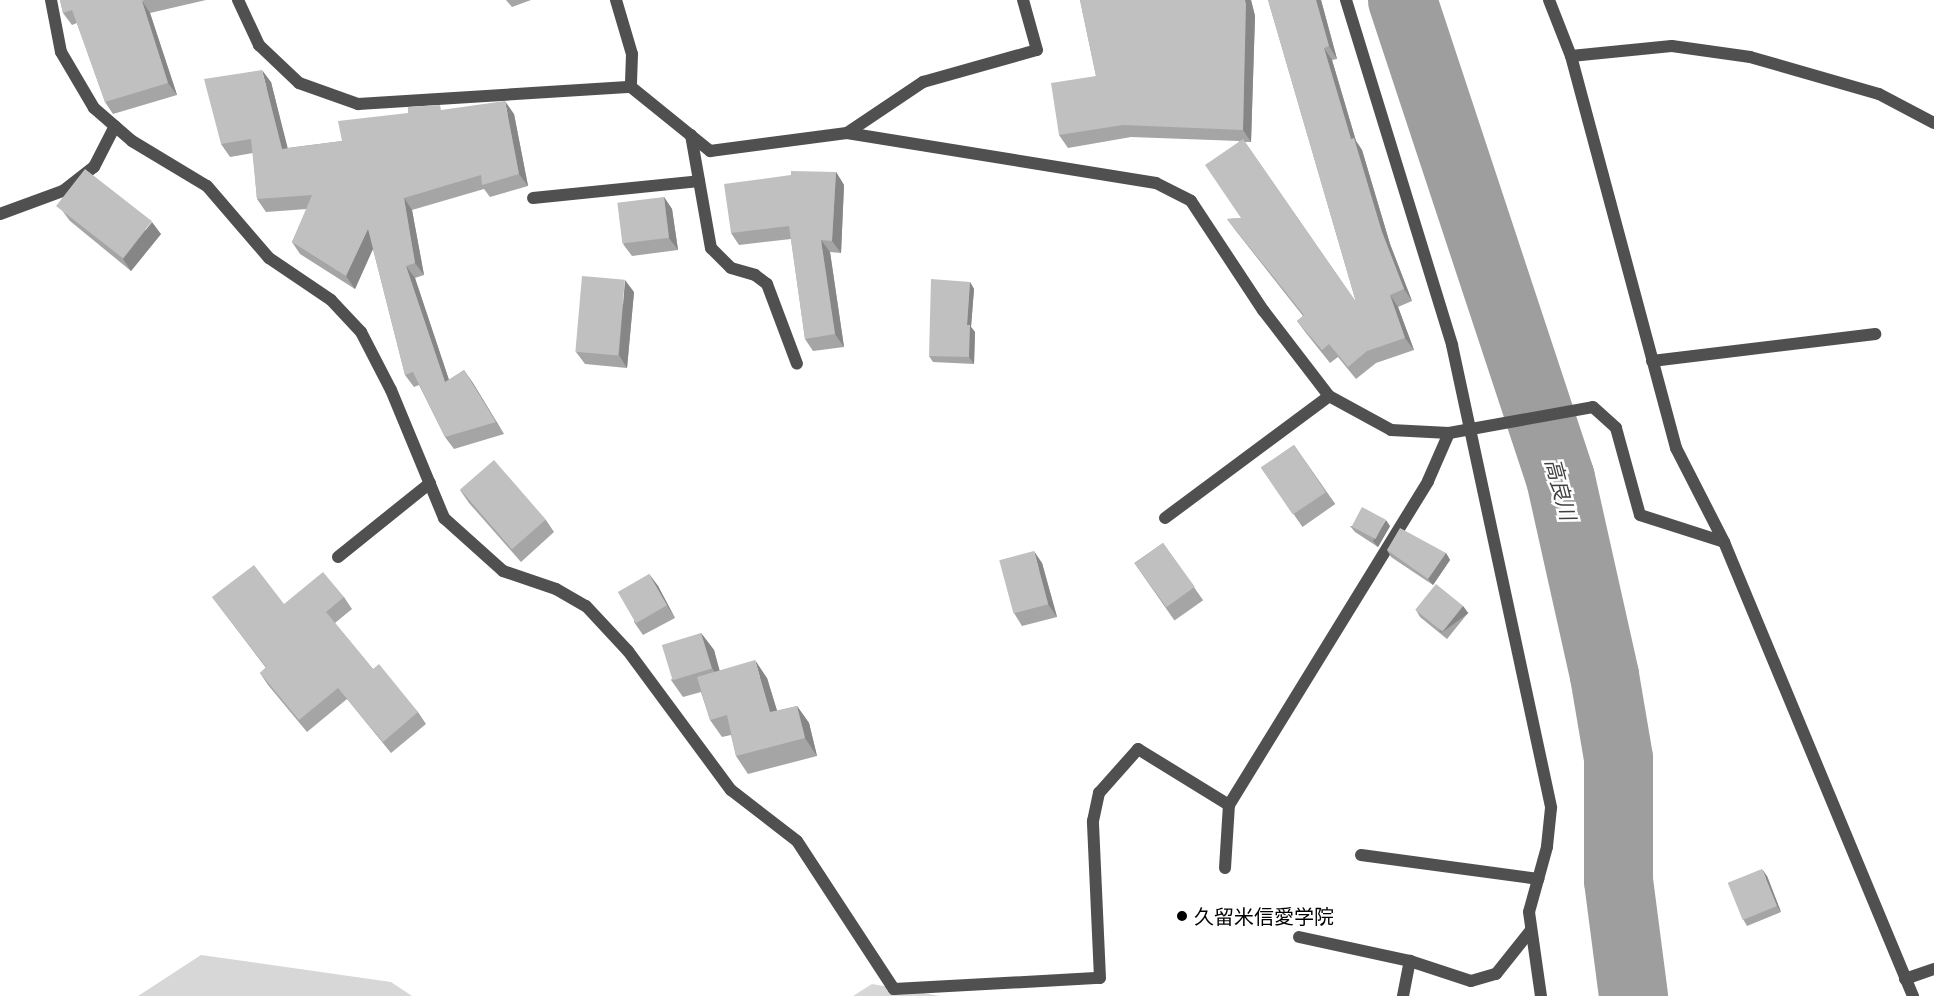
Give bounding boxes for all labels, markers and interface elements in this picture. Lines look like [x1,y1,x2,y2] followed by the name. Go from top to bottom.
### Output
[1541,455,1581,523] water label: 高良川
[1194,904,1334,928] place label: 久留米信愛学院
[1175,909,1189,923] marker: 久留米信愛学院

